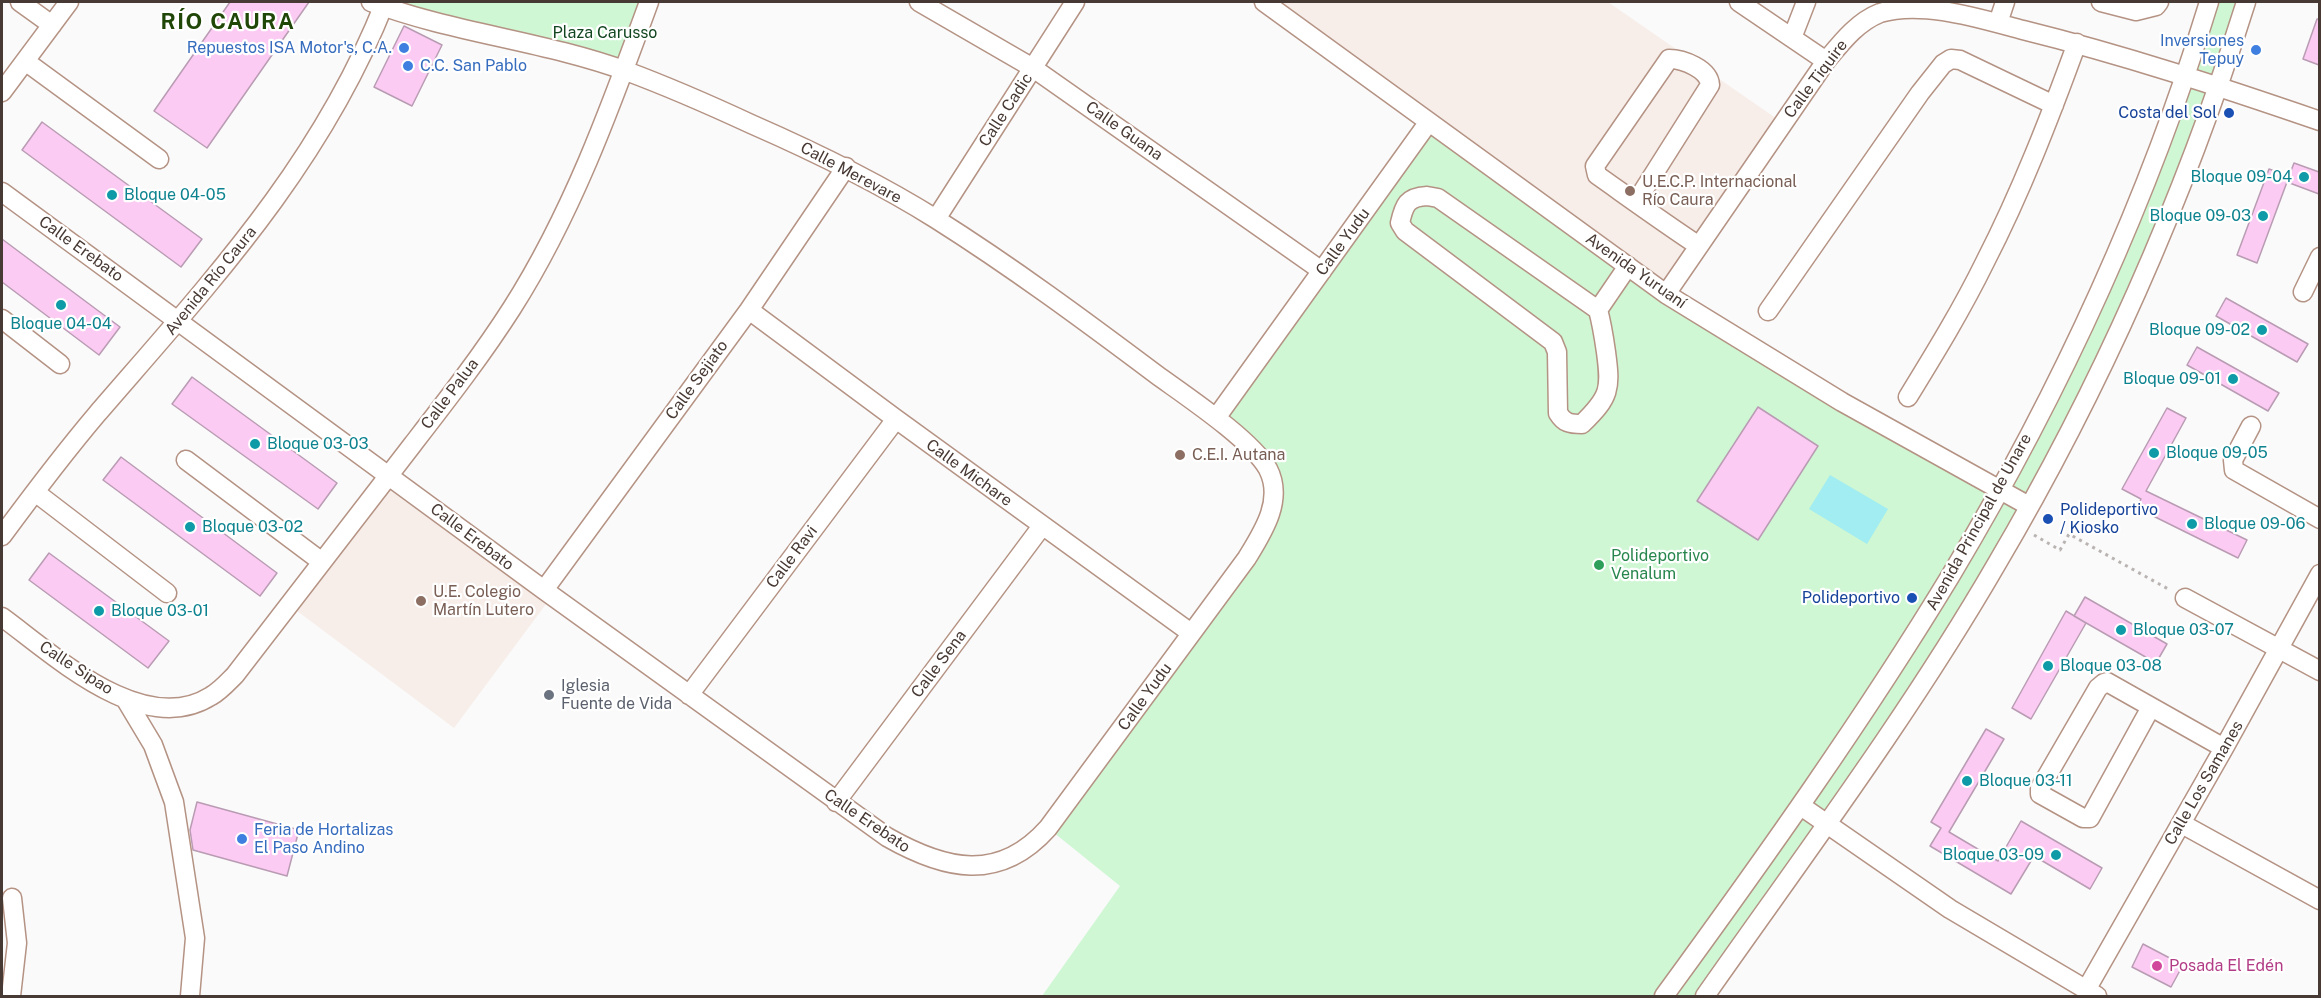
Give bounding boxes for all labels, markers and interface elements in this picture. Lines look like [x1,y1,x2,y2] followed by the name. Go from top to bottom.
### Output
[160,9,296,35] district label: RÍO CAURA
[553,23,657,43] park label: Plaza Carusso
[2160,31,2244,69] place label: Inversiones Tepuy
[1780,36,1852,122] street label: Calle Tiquire
[187,38,392,58] place label: Repuestos ISA Motor's, C.A.
[397,41,411,55] marker: Repuestos ISA Motor's, C.A.
[2249,43,2263,57] marker: Inversiones Tepuy
[420,56,527,76] place label: C.C. San Pablo
[401,59,415,73] marker: C.C. San Pablo
[975,70,1037,150] street label: Calle Cadic
[1082,97,1166,165] street label: Calle Guana
[2118,103,2217,123] place label: Costa del Sol
[2222,106,2236,120] marker: Costa del Sol
[797,138,905,208] street label: Calle Merevare
[2190,167,2292,187] place label: Bloque 09-04
[2297,170,2311,184] marker: Bloque 09-04
[1642,172,1797,210] place label: U.E.C.P. Internacional Río Caura
[1623,184,1637,198] marker: U.E.C.P. Internacional Río Caura
[124,185,226,205] place label: Bloque 04-05
[105,188,119,202] marker: Bloque 04-05
[1312,204,1374,280] street label: Calle Yudu
[2150,206,2251,226] place label: Bloque 09-03
[2256,209,2270,223] marker: Bloque 09-03
[35,212,127,286] street label: Calle Erebato
[161,223,261,339] street label: Avenida Río Caura
[1582,229,1690,313] street label: Avenida Yuruaní
[54,298,68,312] marker: Bloque 04-04
[10,314,112,334] place label: Bloque 04-04
[2149,320,2250,340] place label: Bloque 09-02
[2255,323,2269,337] marker: Bloque 09-02
[662,337,732,423] street label: Calle Sejiato
[417,355,483,433] street label: Calle Palua
[2123,369,2221,389] place label: Bloque 09-01
[2226,372,2240,386] marker: Bloque 09-01
[1922,430,2036,614] street label: Avenida Principal de Unare
[267,434,369,454] place label: Bloque 03-03
[922,435,1016,511] street label: Calle Michare
[248,437,262,451] marker: Bloque 03-03
[2166,443,2268,463] place label: Bloque 09-05
[1192,445,1285,465] place label: C.E.I. Autana
[2147,446,2161,460] marker: Bloque 09-05
[1173,448,1187,462] marker: C.E.I. Autana
[426,499,518,575] street label: Calle Erebato
[2060,500,2158,538] place label: Polideportivo / Kiosko
[2041,512,2055,526] marker: Polideportivo / Kiosko
[2204,514,2305,534] place label: Bloque 09-06
[202,517,303,537] place label: Bloque 03-02
[2185,517,2199,531] marker: Bloque 09-06
[183,520,197,534] marker: Bloque 03-02
[762,522,822,592] street label: Calle Ravi
[1611,546,1709,584] place label: Polideportivo Venalum
[1592,558,1606,572] marker: Polideportivo Venalum
[433,582,534,620] place label: U.E. Colegio Martín Lutero
[1802,588,1900,608] place label: Polideportivo
[1905,591,1919,605] marker: Polideportivo
[414,594,428,608] marker: U.E. Colegio Martín Lutero
[111,601,209,621] place label: Bloque 03-01
[92,604,106,618] marker: Bloque 03-01
[2133,620,2234,640] place label: Bloque 03-07
[2114,623,2128,637] marker: Bloque 03-07
[907,626,971,702] street label: Calle Sena
[36,637,116,699] street label: Calle Sipao
[2060,656,2162,676] place label: Bloque 03-08
[1114,659,1176,735] street label: Calle Yudu
[2041,659,2055,673] marker: Bloque 03-08
[561,676,672,714] place label: Iglesia Fuente de Vida
[542,688,556,702] marker: Iglesia Fuente de Vida
[2161,718,2247,848] street label: Calle Los Samanes
[1979,771,2073,791] place label: Bloque 03-11
[1960,774,1974,788] marker: Bloque 03-11
[820,785,914,857] street label: Calle Erebato
[254,820,393,858] place label: Feria de Hortalizas El Paso Andino
[235,832,249,846] marker: Feria de Hortalizas El Paso Andino
[1943,845,2044,865] place label: Bloque 03-09
[2049,848,2063,862] marker: Bloque 03-09
[2169,956,2283,976] place label: Posada El Edén
[2150,959,2164,973] marker: Posada El Edén

